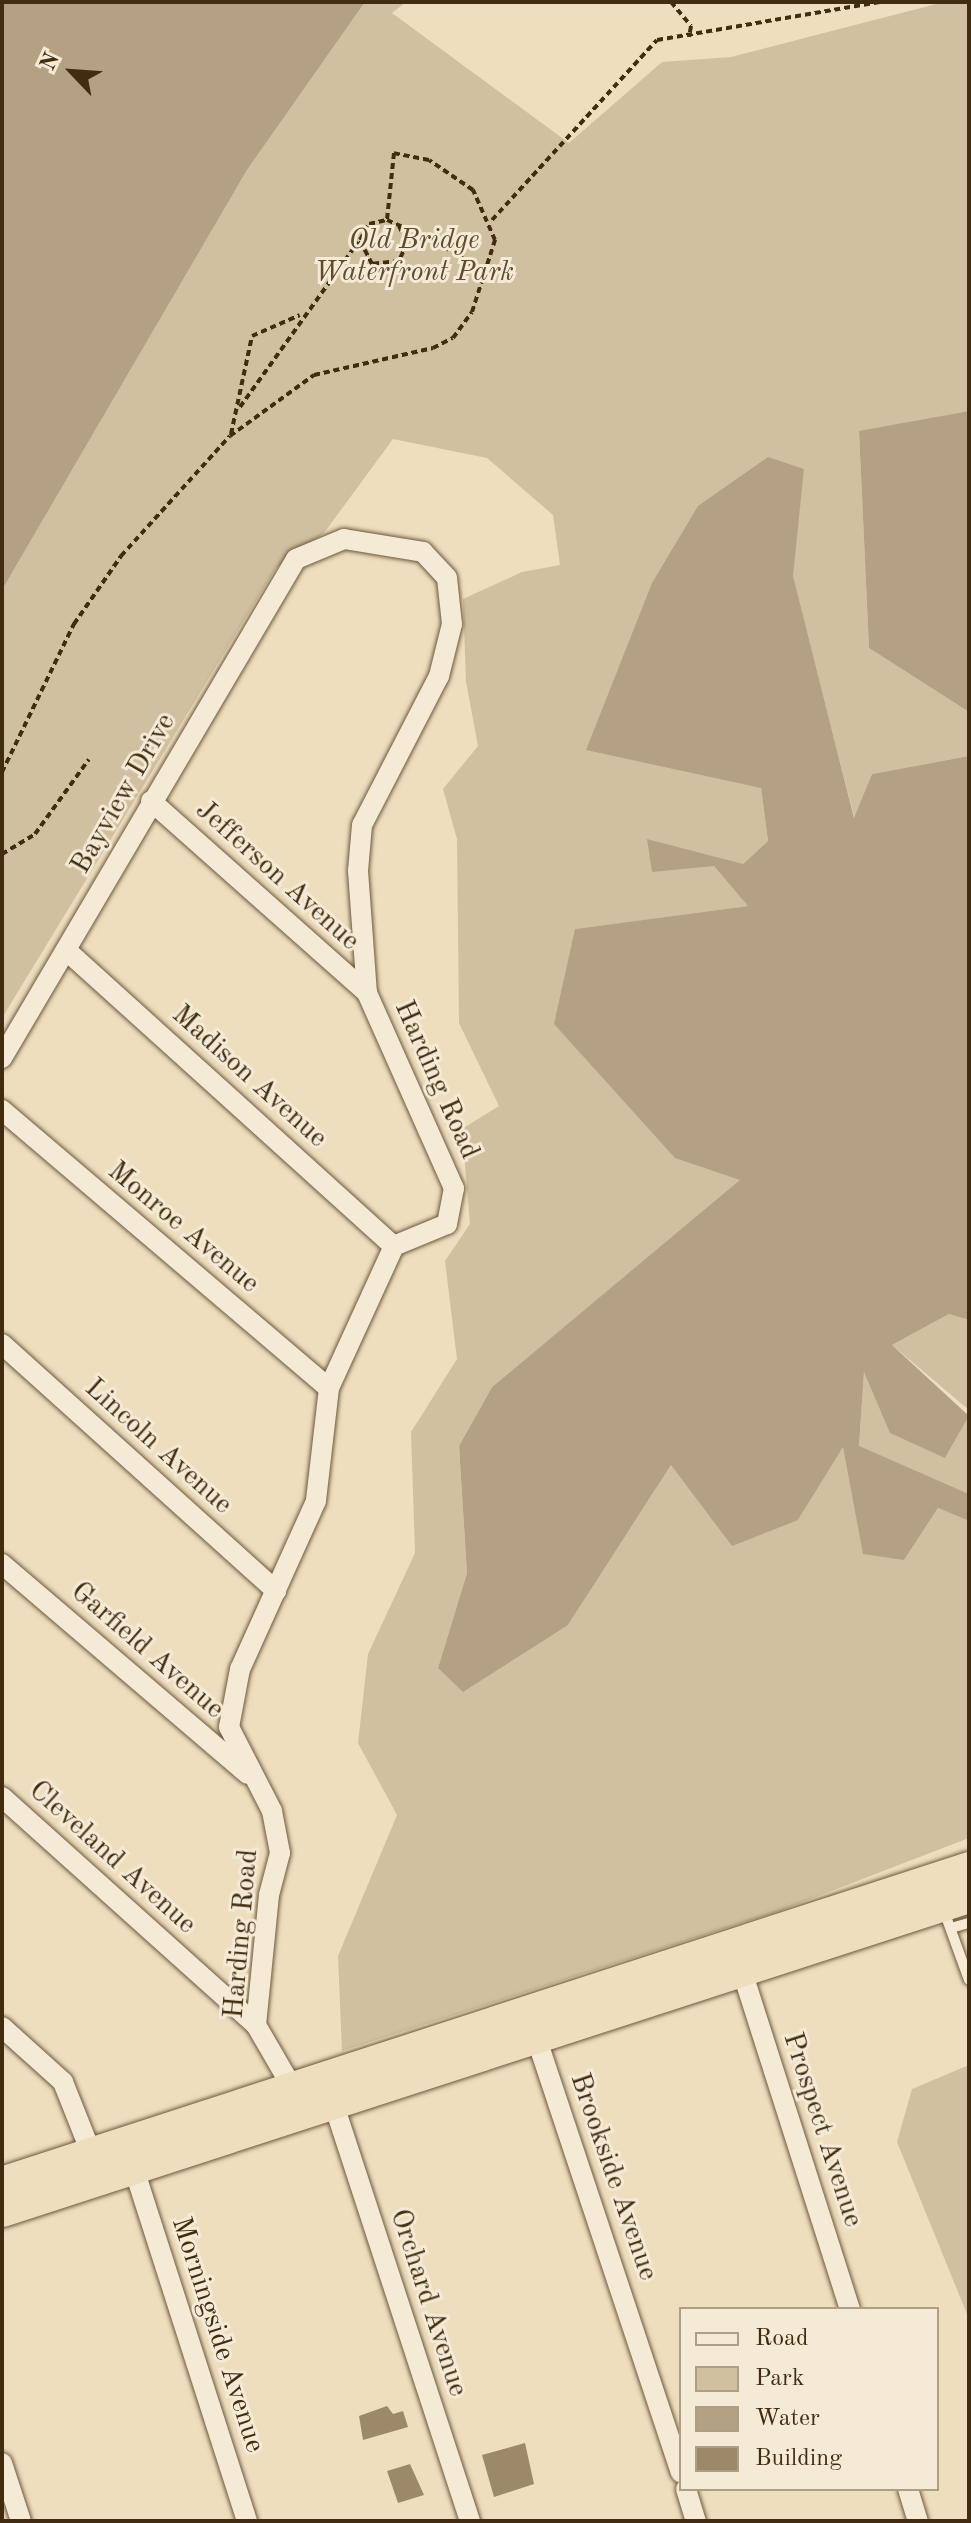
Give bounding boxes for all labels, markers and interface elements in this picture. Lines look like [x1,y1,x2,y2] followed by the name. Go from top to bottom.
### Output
[32,32,112,112] north arrow
[37,50,64,74] text: N
[314,224,514,290] park label: Old Bridge Waterfront Park
[65,708,183,880] street label: Bayview Drive
[188,794,366,958] street label: Jefferson Avenue
[386,996,486,1164] street label: Harding Road
[164,998,334,1156] street label: Madison Avenue
[100,1155,266,1301] street label: Monroe Avenue
[77,1372,239,1522] street label: Lincoln Avenue
[63,1575,231,1727] street label: Garfield Avenue
[21,1774,203,1942] street label: Cleveland Avenue
[218,1848,266,2020] street label: Harding Road
[775,2028,869,2232] street label: Prospect Avenue
[562,2069,664,2285] street label: Brookside Avenue
[382,2205,474,2401] street label: Orchard Avenue
[163,2213,271,2457] street label: Morningside Avenue
[679,2307,939,2491] legend
[755,2327,808,2351] text: Road
[755,2367,804,2391] text: Park
[755,2407,820,2431] text: Water
[755,2447,842,2471] text: Building

